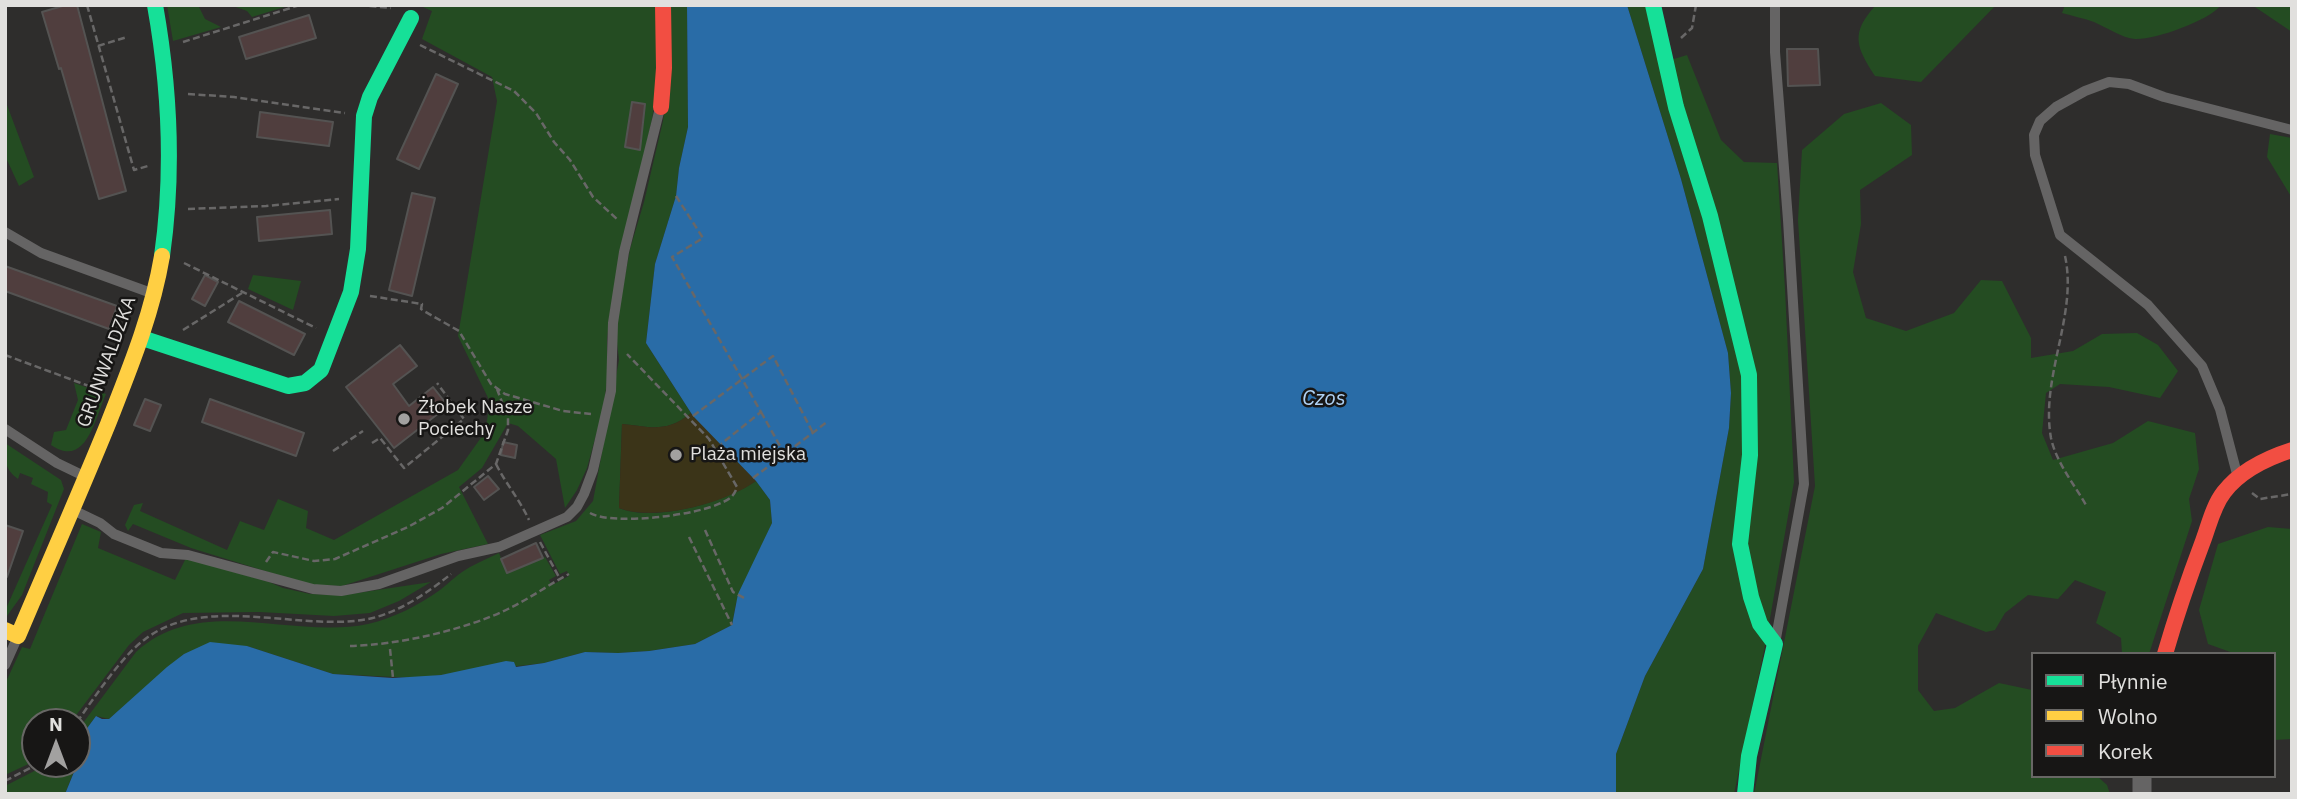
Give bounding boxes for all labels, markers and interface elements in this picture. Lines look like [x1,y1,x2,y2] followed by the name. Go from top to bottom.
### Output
[73,293,141,431] street label: GRUNWALDZKA
[1302,386,1346,412] water label: Czos
[418,397,533,441] place label: Żłobek Nasze Pociechy
[396,411,412,427] marker: Żłobek Nasze Pociechy
[690,444,806,466] place label: Plaża miejska
[668,447,684,463] marker: Plaża miejska
[2031,652,2276,778] legend
[2098,667,2167,695] text: Płynnie
[2098,702,2158,730] text: Wolno
[21,708,91,778] north arrow
[49,712,63,736] text: N
[2098,737,2153,765] text: Korek

